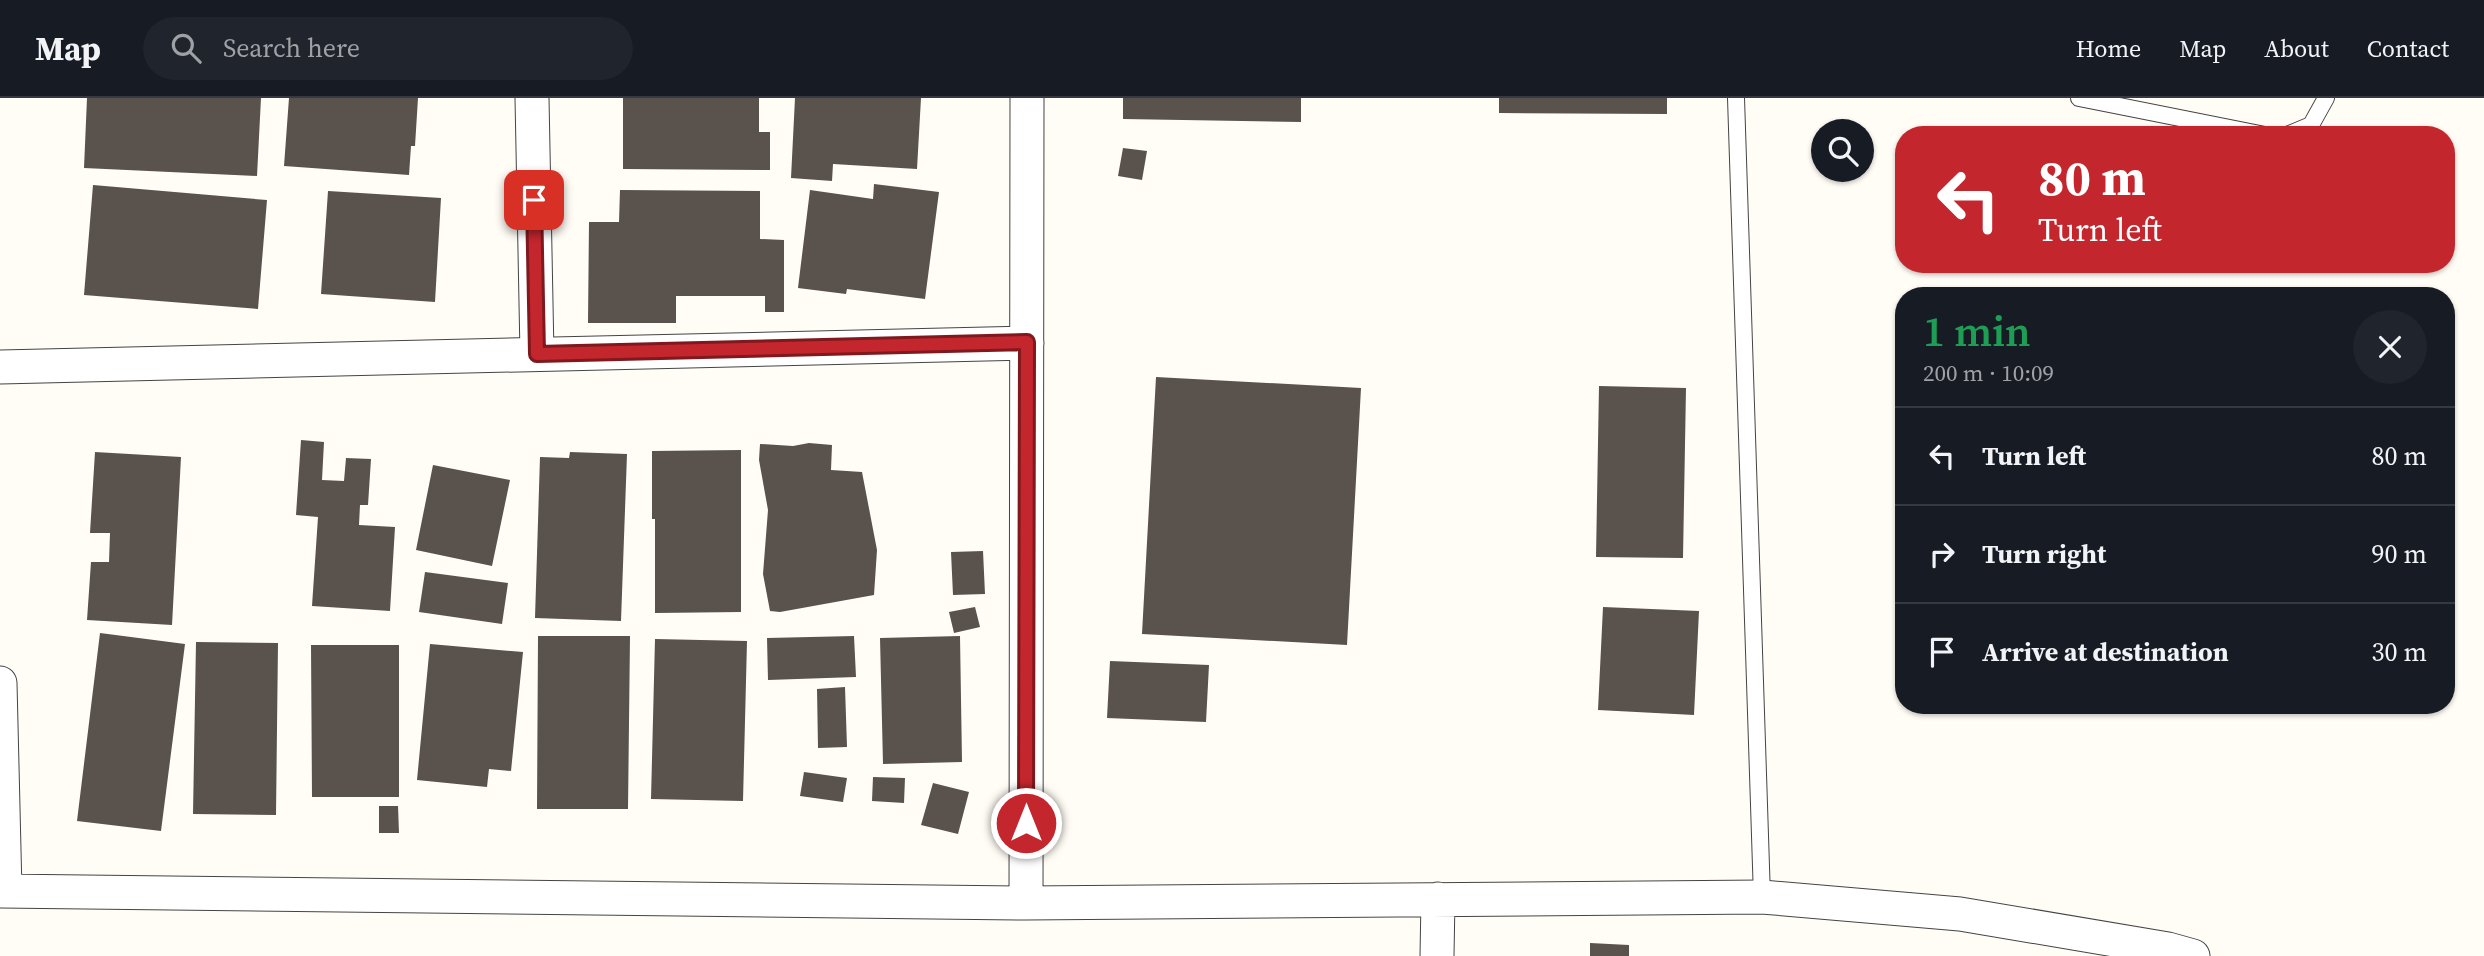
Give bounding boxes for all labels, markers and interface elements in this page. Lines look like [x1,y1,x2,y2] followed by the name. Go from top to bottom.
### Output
[143,17,633,80] search box
[35,26,101,71] text: Map
[167,29,205,67] icon: search
[223,30,360,66] text: Search here
[2076,32,2141,65] text: Home
[2179,32,2226,65] text: Map
[2264,32,2329,65] text: About
[2367,32,2449,65] text: Contact
[1811,119,1874,182] map controls
[1811,119,1874,182] button: search
[2038,144,2146,211] text: 80 m
[1923,154,2014,245] icon: left
[504,170,564,230] pin
[515,181,553,219] icon: arrive
[2038,208,2162,252] text: Turn left
[1923,302,2031,360] text: 1 min
[2353,310,2427,384] button: close
[1923,357,2054,389] text: 200 m · 10:09
[1923,437,1961,475] icon: left
[1982,438,2086,474] text: Turn left
[2372,438,2427,474] text: 80 m
[1923,535,1961,573] icon: right
[1982,536,2106,572] text: Turn right
[2372,536,2427,572] text: 90 m
[1923,633,1961,671] icon: arrive
[1982,634,2229,670] text: Arrive at destination
[2372,634,2427,670] text: 30 m
[989,786,1063,860] position arrow

